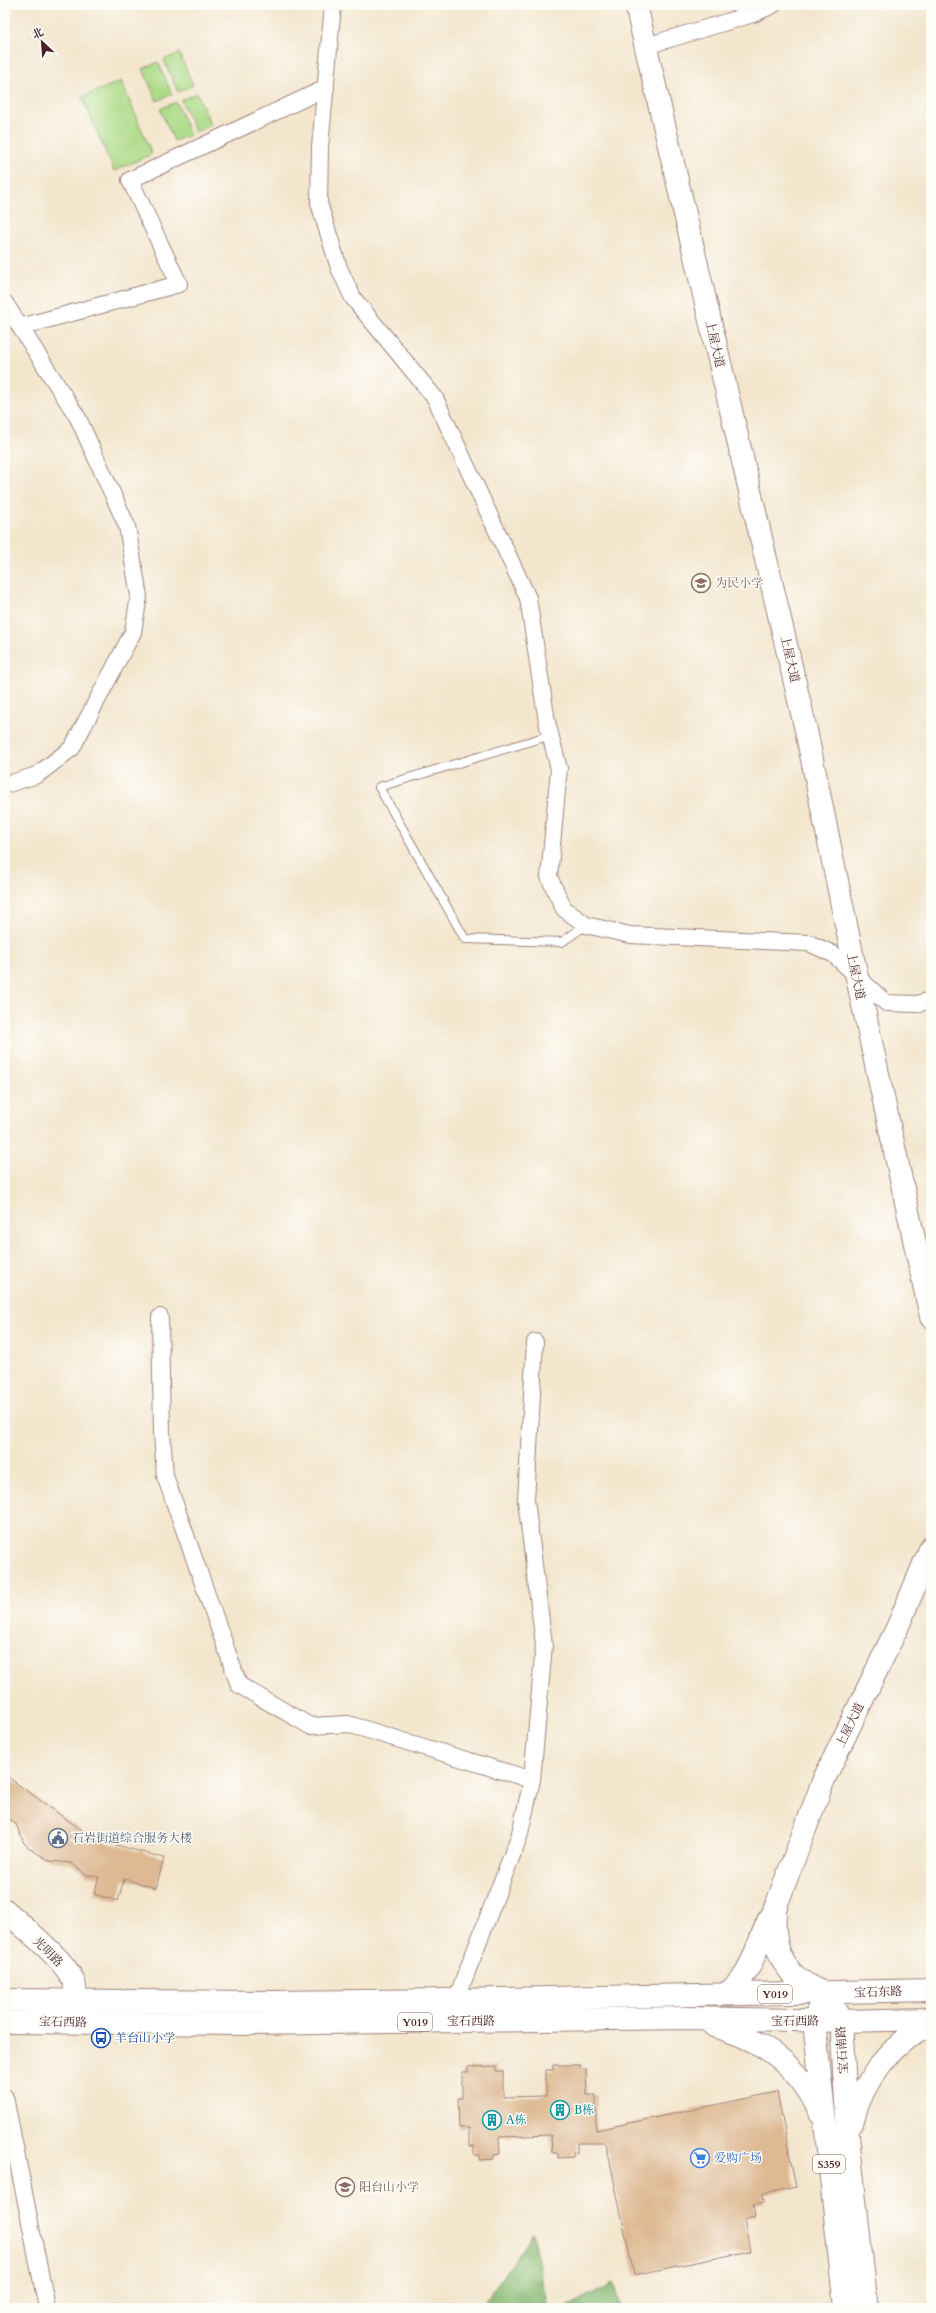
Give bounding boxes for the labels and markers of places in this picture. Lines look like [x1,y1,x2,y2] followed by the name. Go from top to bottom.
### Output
[690,572,712,594] school or university icon: 为民小学
[715,575,763,591] place label: 为民小学
[47,1827,69,1849] public building icon: 石岩街道综合服务大楼
[72,1830,192,1846] place label: 石岩街道综合服务大楼
[90,2027,112,2049] bus stop icon: 羊台山小学
[115,2030,175,2046] place label: 羊台山小学
[549,2099,571,2121] building icon: B栋
[574,2102,594,2118] place label: B栋
[481,2109,503,2131] building icon: A栋
[506,2112,527,2128] place label: A栋
[689,2147,711,2169] supermarket icon: 爱购广场
[714,2150,762,2166] place label: 爱购广场
[334,2176,356,2198] school or university icon: 阳台山小学
[359,2179,419,2195] place label: 阳台山小学

